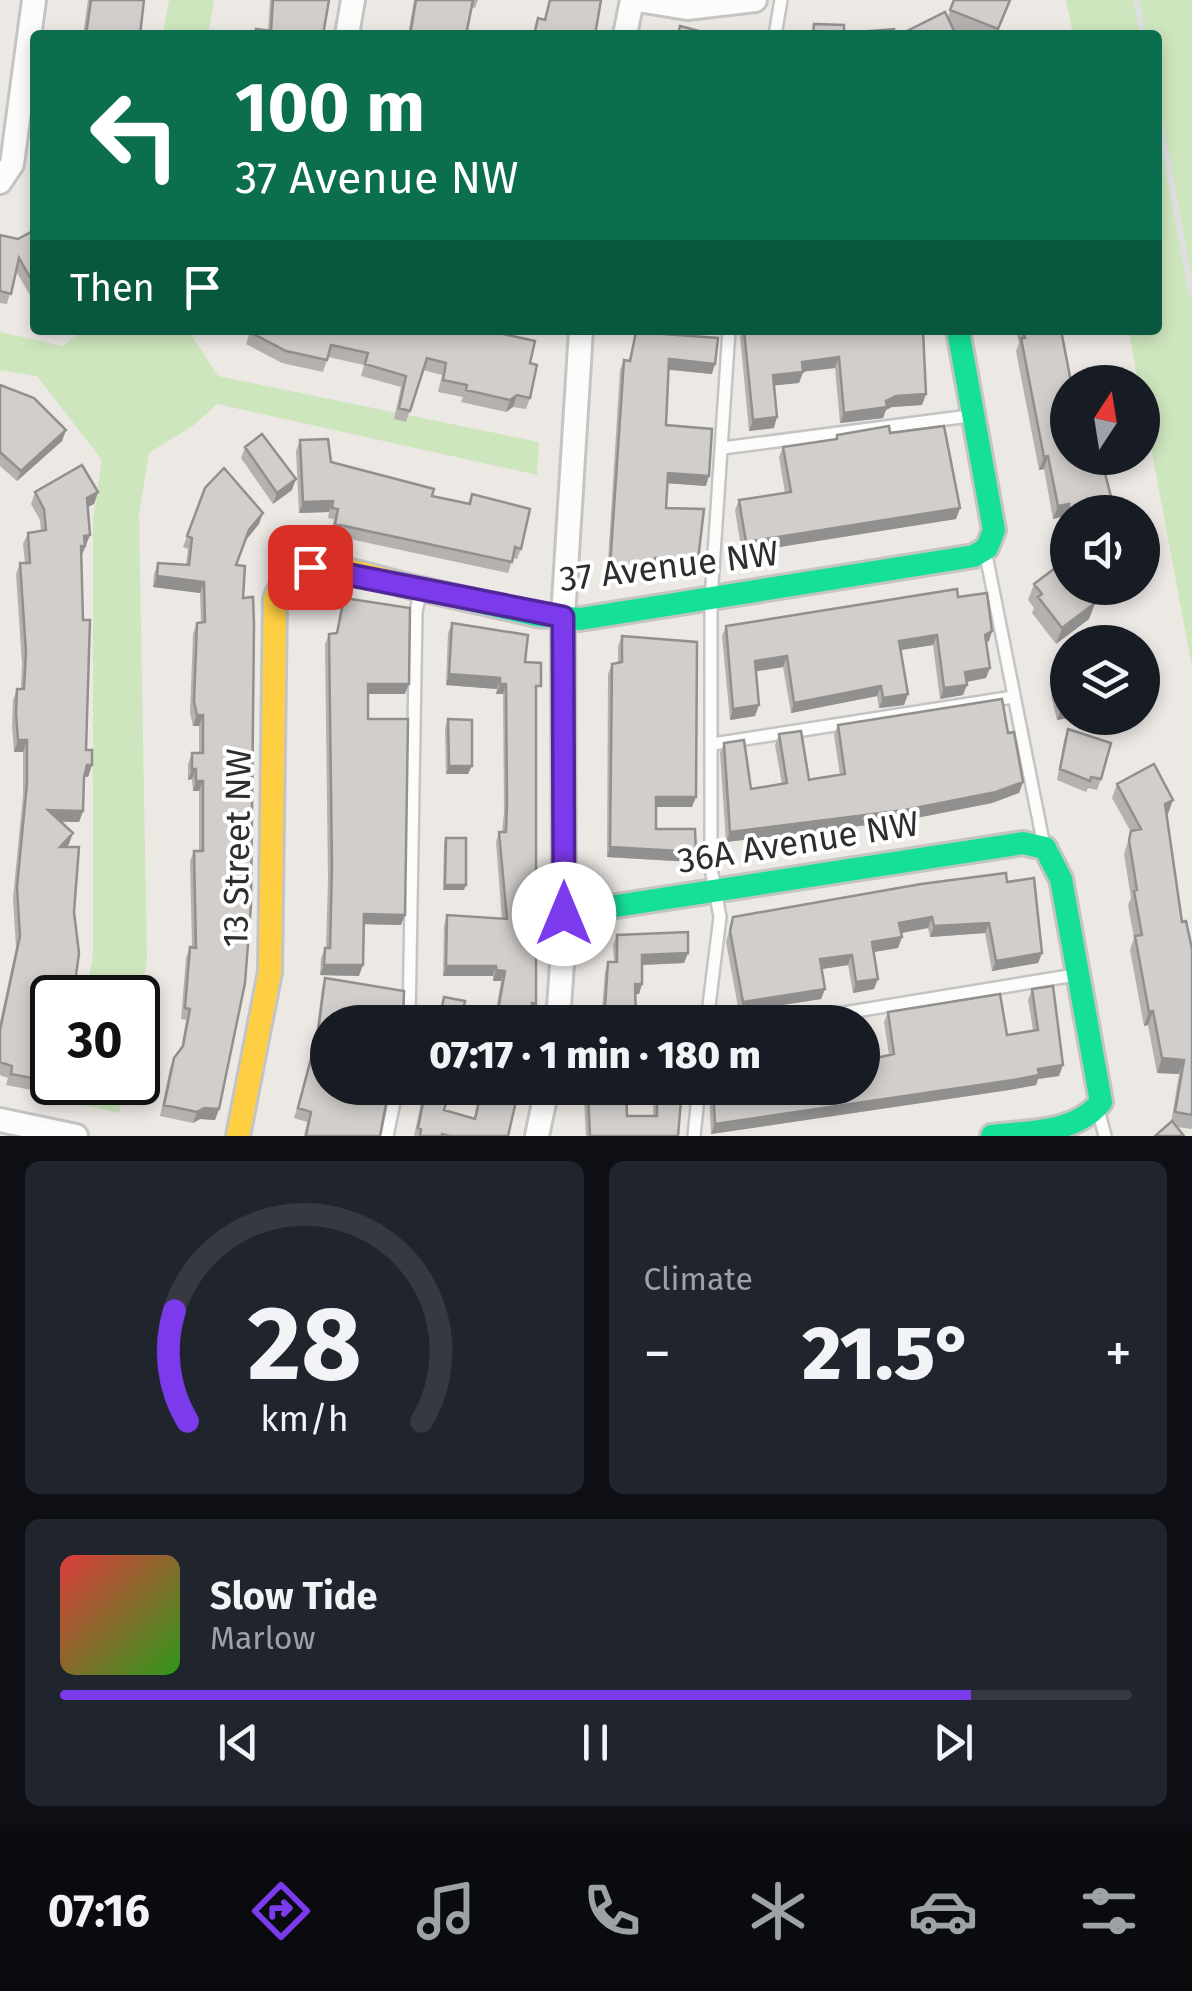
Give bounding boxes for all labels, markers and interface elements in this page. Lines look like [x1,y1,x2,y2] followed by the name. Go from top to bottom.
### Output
[235,66,425,150] text: 100 m
[70,70,200,200] icon: left
[235,151,518,205] text: 37 Avenue NW
[175,260,230,315] icon: arrive
[70,265,155,311] text: Then
[1050,365,1160,475] north arrow
[1050,365,1160,735] map controls
[1050,495,1160,605] button: sound
[268,525,353,610] pin
[557,532,781,600] street label: 37 Avenue NW
[283,540,338,595] icon: arrive
[1050,625,1160,735] button: layers
[214,748,260,948] street label: 13 Street NW
[674,802,922,882] street label: 36A Avenue NW
[512,862,616,966] position arrow
[30,975,160,1105] speed limit sign: 30
[429,1032,761,1078] text: 07:17 · 1 min · 180 m
[644,1260,753,1298] text: Climate
[247,1282,361,1407] text: 28
[802,1309,973,1399] text: 21.5°
[644,1321,671,1387] text: −
[1105,1321,1132,1387] text: +
[260,1398,348,1440] text: km/h
[210,1573,378,1619] text: Slow Tide
[210,1619,316,1657] text: Marlow
[211,1715,266,1770] icon: previous
[568,1715,623,1770] icon: pause
[926,1715,981,1770] icon: next
[246,1876,316,1946] icon: directions
[411,1876,481,1946] icon: music
[577,1876,647,1946] icon: phone
[743,1876,813,1946] icon: climate
[908,1876,978,1946] icon: car
[1074,1876,1144,1946] icon: filters
[48,1884,150,1938] text: 07:16

